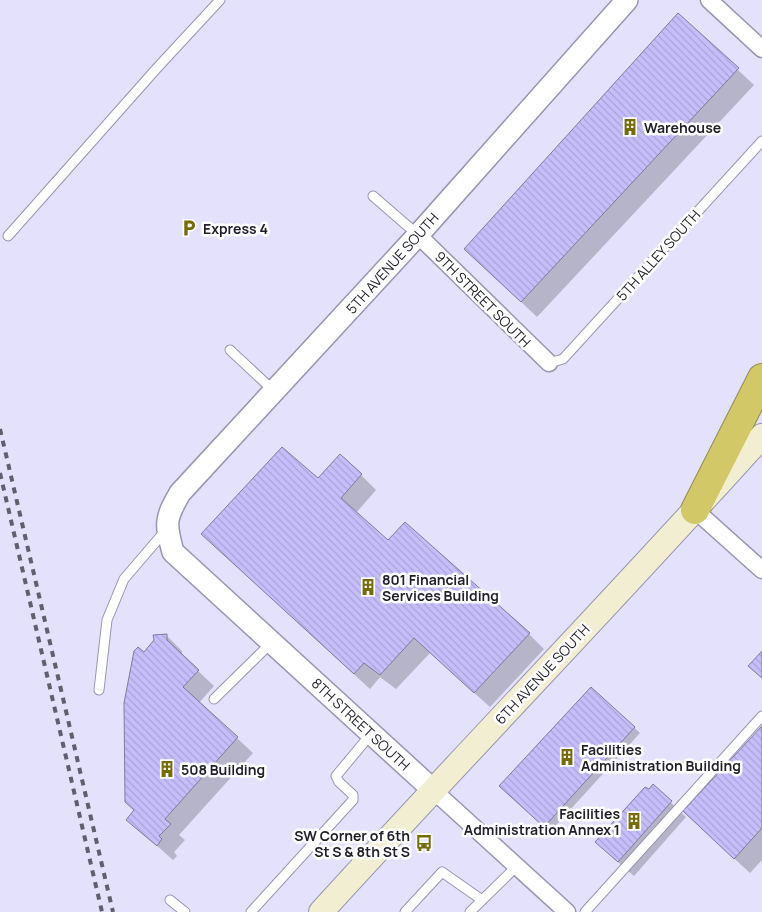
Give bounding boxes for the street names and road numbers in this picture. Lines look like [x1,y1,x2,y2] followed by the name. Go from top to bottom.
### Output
[612,205,704,305] street label: 5TH ALLEY SOUTH
[341,208,443,318] street label: 5TH AVENUE SOUTH
[431,247,535,351] street label: 9TH STREET SOUTH
[491,620,593,728] street label: 6TH AVENUE SOUTH
[308,673,414,775] street label: 8TH STREET SOUTH

